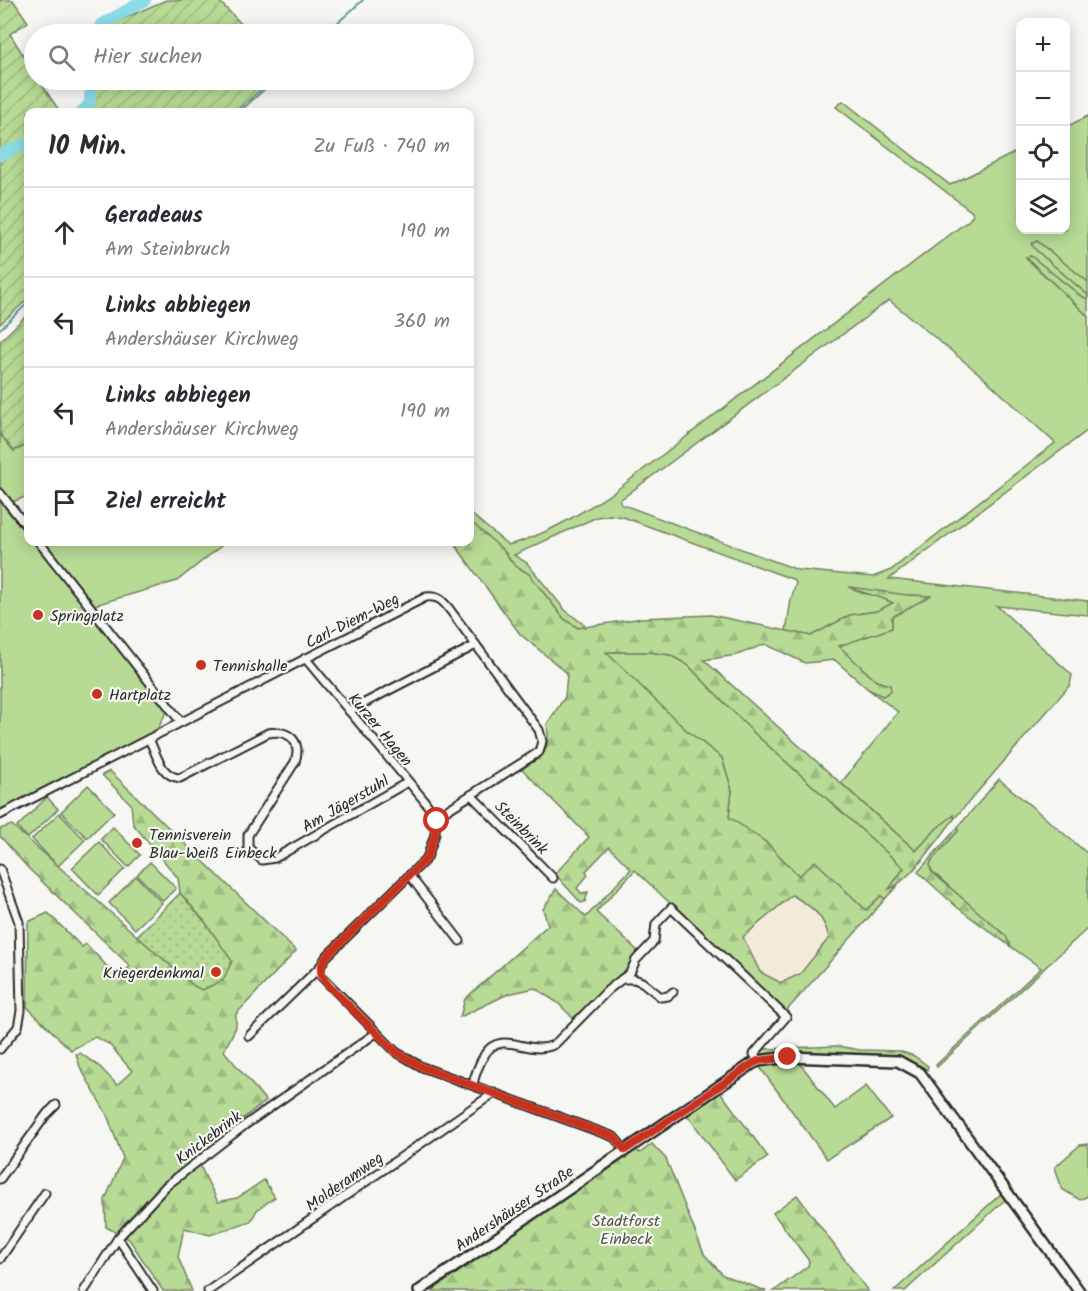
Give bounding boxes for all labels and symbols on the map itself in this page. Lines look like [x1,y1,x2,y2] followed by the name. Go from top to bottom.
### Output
[301,587,404,656] street label: Carl-Diem-Weg
[50,604,124,629] place label: Springplatz
[31,608,45,622] marker: Springplatz
[213,654,288,679] place label: Tennishalle
[194,658,208,672] marker: Tennishalle
[109,683,171,708] place label: Hartplatz
[90,687,104,701] marker: Hartplatz
[341,687,418,772] street label: Kurzer Hagen
[297,769,394,839] street label: Am Jägerstuhl
[488,795,554,861] street label: Steinbrink
[423,807,449,833] route start
[149,823,277,866] place label: Tennisverein Blau-Weiß Einbeck
[130,836,144,850] marker: Tennisverein Blau-Weiß Einbeck
[103,961,204,986] place label: Kriegerdenkmal
[209,965,223,979] marker: Kriegerdenkmal
[774,1043,800,1069] route end
[171,1105,248,1171] street label: Knickebrink
[301,1146,389,1218] street label: Molderamweg
[450,1160,580,1259] street label: Andershäuser Straße
[592,1209,661,1252] park label: Stadtforst Einbeck

